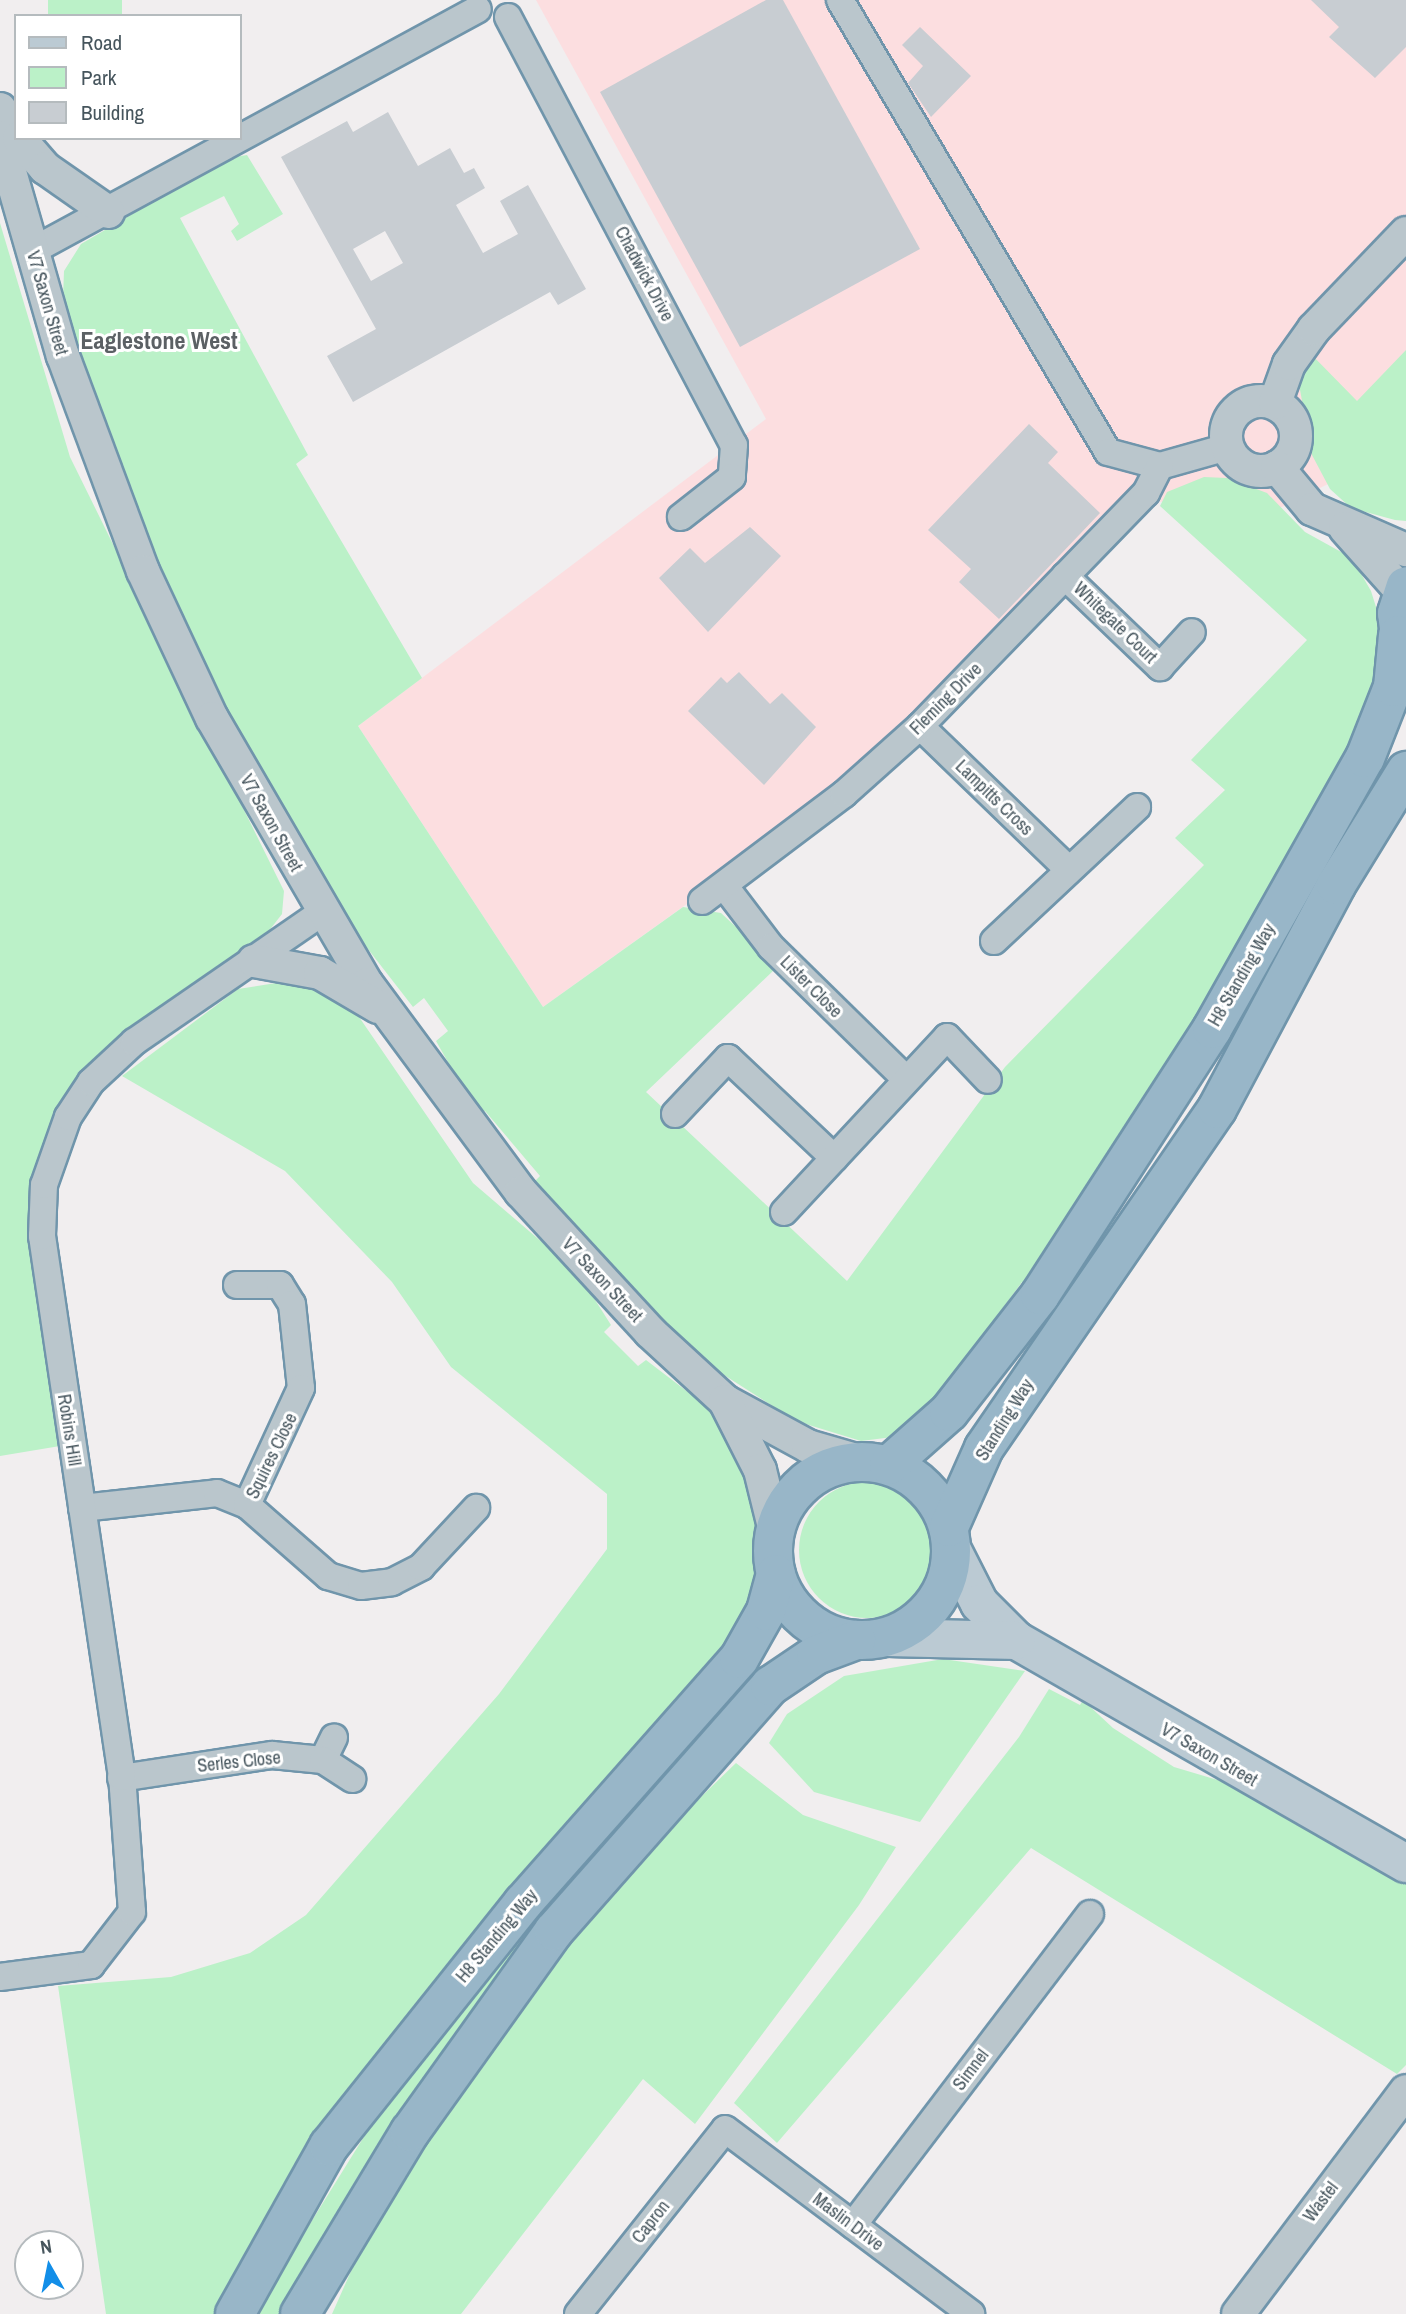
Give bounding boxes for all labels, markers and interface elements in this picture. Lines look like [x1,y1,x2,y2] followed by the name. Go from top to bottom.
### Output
[14,14,242,140] legend
[81,28,122,57] text: Road
[81,63,116,92] text: Park
[81,98,144,127] text: Building
[610,223,678,325] street label: Chadwick Drive
[22,248,72,358] street label: V7 Saxon Street
[80,327,238,355] district label: Eaglestone West
[1069,578,1161,668] street label: Whitegate Court
[906,659,986,739] street label: Fleming Drive
[951,756,1037,840] street label: Lampitts Cross
[235,771,307,875] street label: V7 Saxon Street
[1204,920,1280,1030] street label: H8 Standing Way
[776,952,846,1022] street label: Lister Close
[557,1233,647,1327] street label: V7 Saxon Street
[971,1375,1039,1465] street label: Standing Way
[53,1393,85,1467] street label: Robins Hill
[242,1410,302,1502] street label: Squires Close
[1157,1719,1261,1791] street label: V7 Saxon Street
[196,1747,282,1777] street label: Serles Close
[452,1885,542,1987] street label: H8 Standing Way
[949,2045,993,2095] street label: Simnel
[1299,2178,1343,2226] street label: Wastel
[808,2188,888,2256] street label: Maslin Drive
[628,2196,674,2248] street label: Capron
[14,2230,84,2300] north arrow
[38,2233,54,2260] text: N

